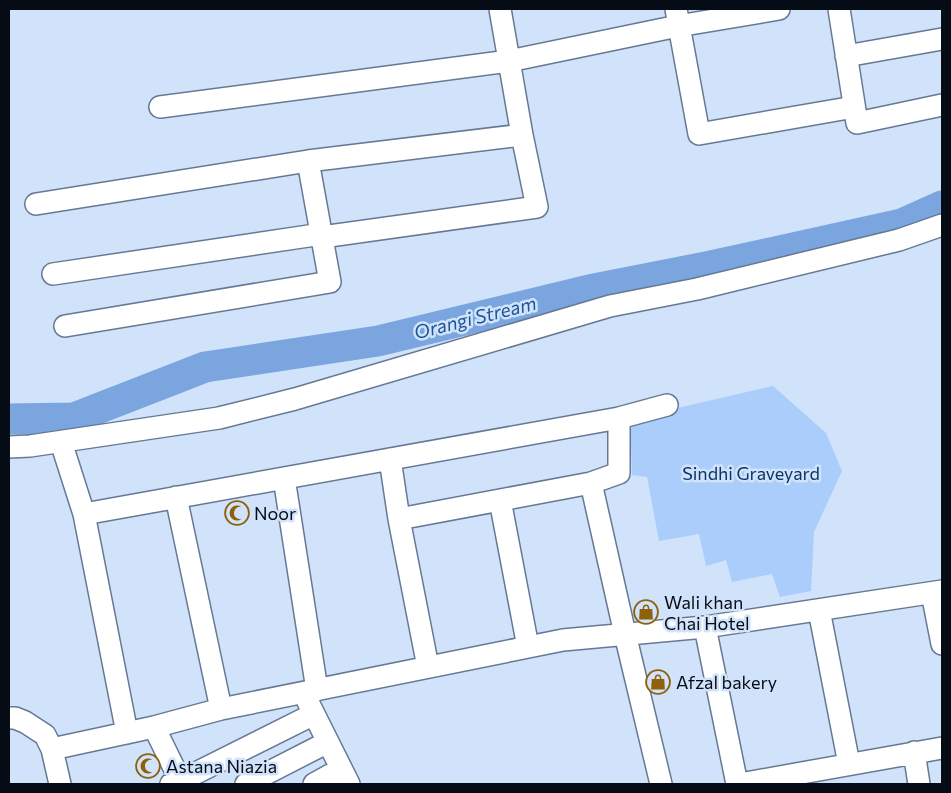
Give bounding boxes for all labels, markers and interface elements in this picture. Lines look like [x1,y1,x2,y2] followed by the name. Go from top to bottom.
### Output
[412,291,538,343] water label: Orangi Stream
[682,462,820,484] park label: Sindhi Graveyard
[224,500,250,526] mosque icon: Noor
[254,502,296,524] place label: Noor
[664,591,750,634] place label: Wali khan Chai Hotel
[633,599,659,625] shop icon: Wali khan Chai Hotel
[645,669,671,695] shop icon: Afzal bakery
[676,671,777,693] place label: Afzal bakery
[135,753,161,779] mosque icon: Astana Niazia
[166,755,277,777] place label: Astana Niazia

